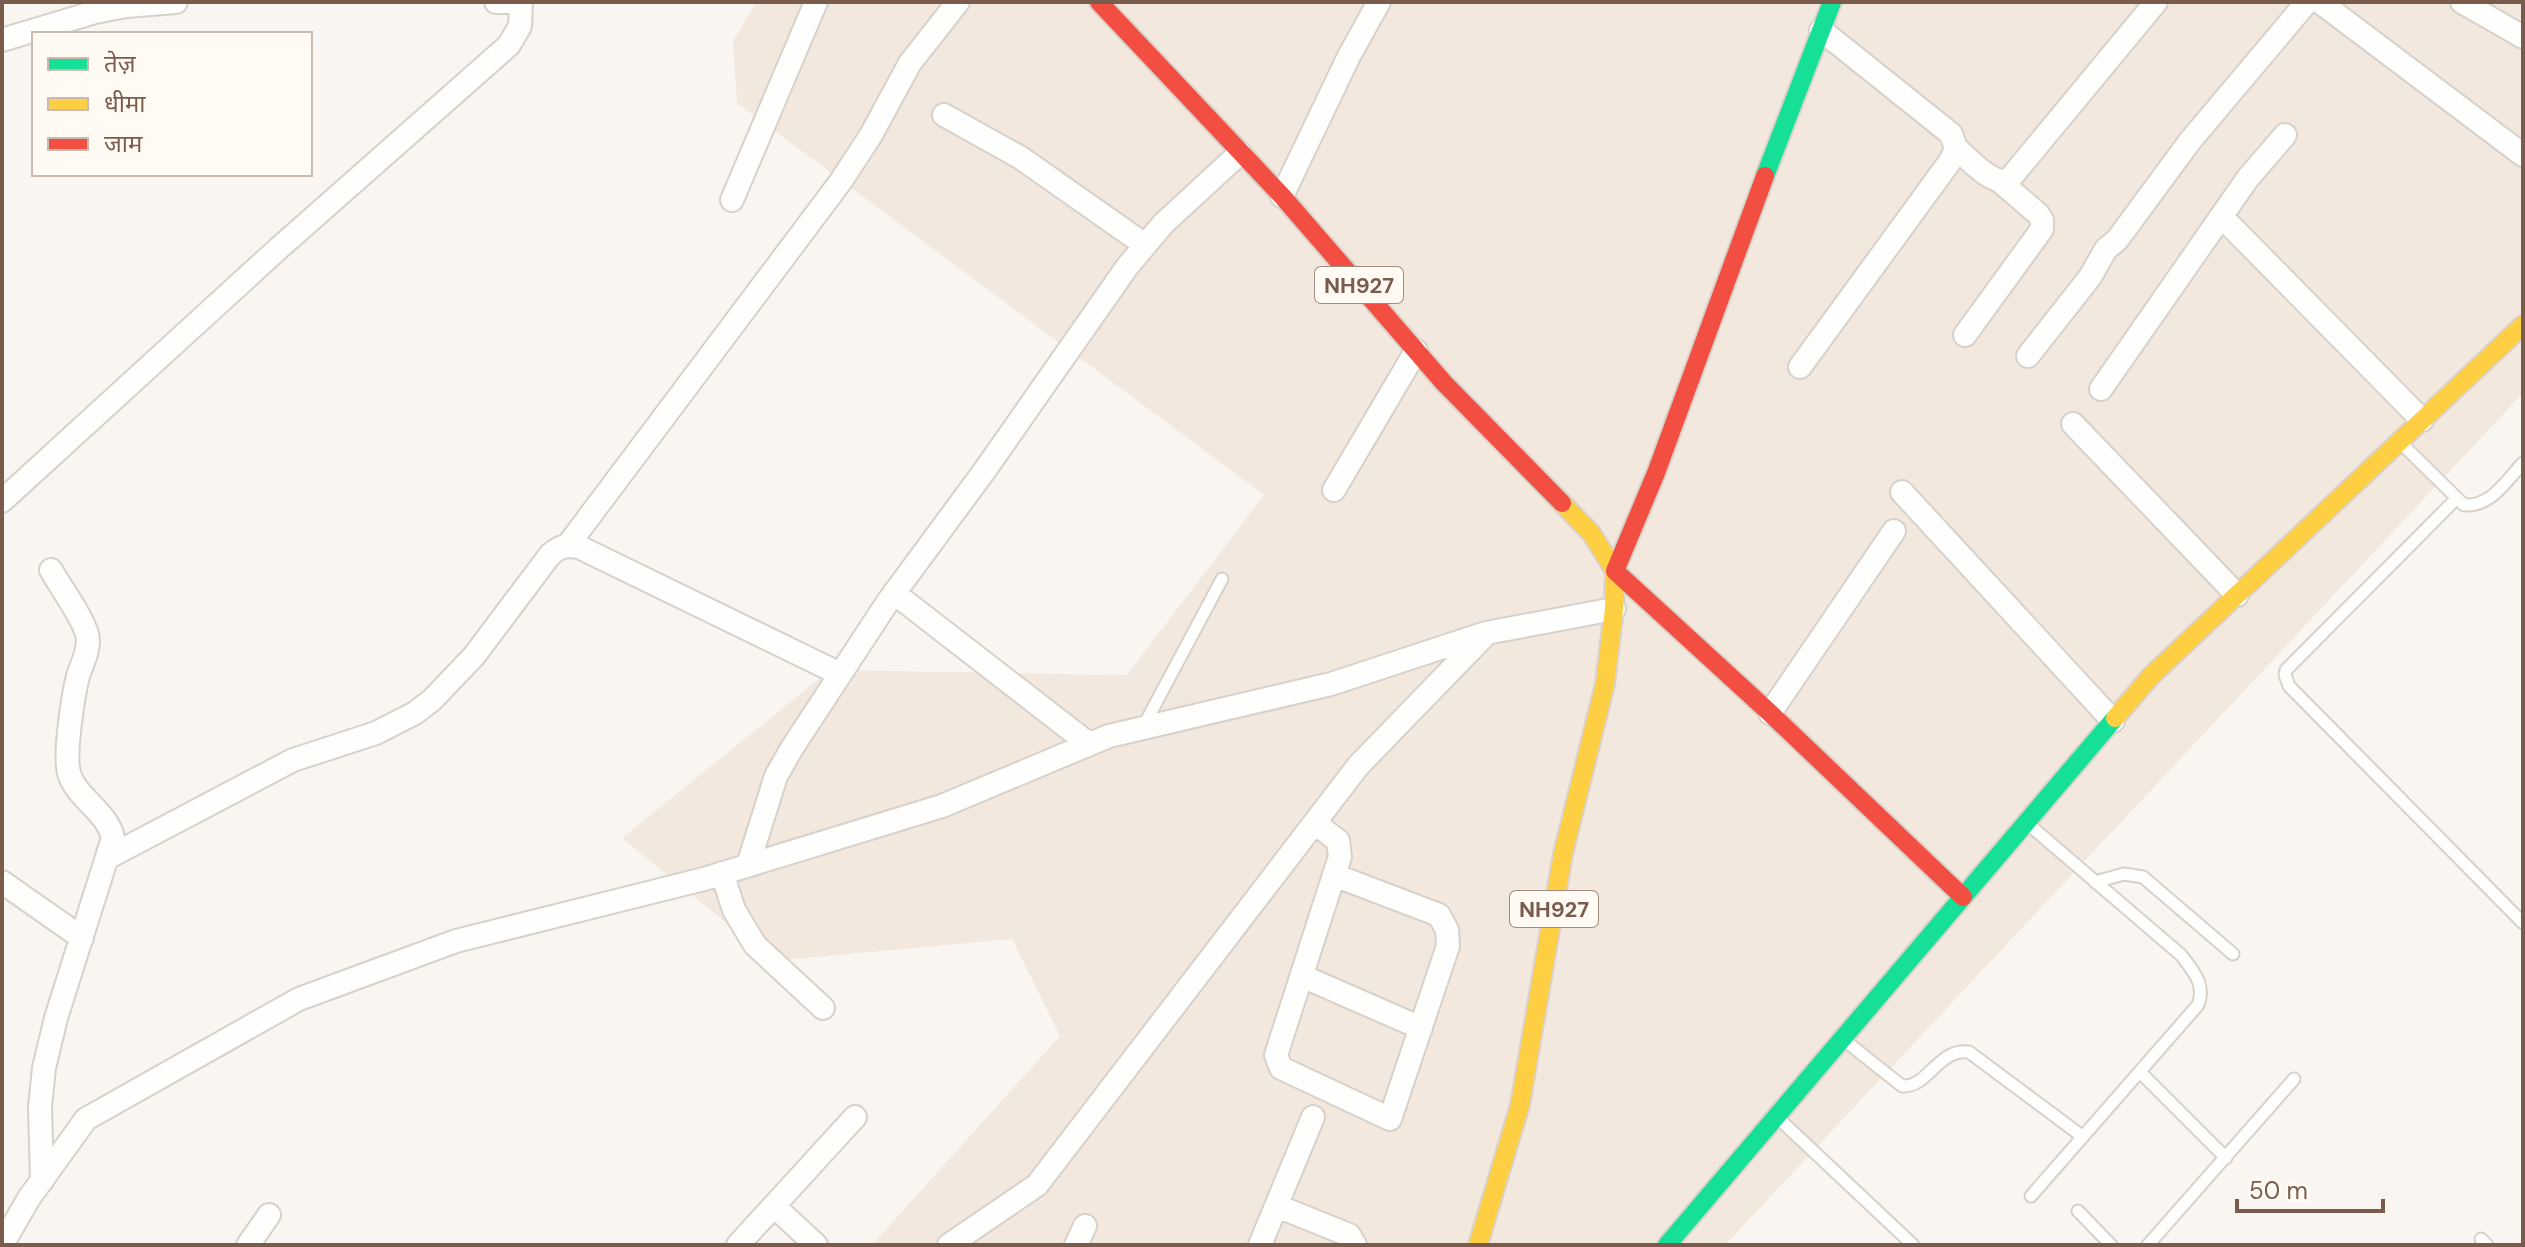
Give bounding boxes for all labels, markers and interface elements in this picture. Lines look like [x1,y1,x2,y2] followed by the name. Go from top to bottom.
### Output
[32,32,312,176] legend
[104,48,137,79] text: तेज़
[104,88,146,119] text: धीमा
[104,128,143,159] text: जाम
[1315,267,1403,303] road number: NH927
[1510,891,1598,927] road number: NH927
[2237,1163,2383,1213] scale bar
[2249,1175,2308,1206] text: 50 m

